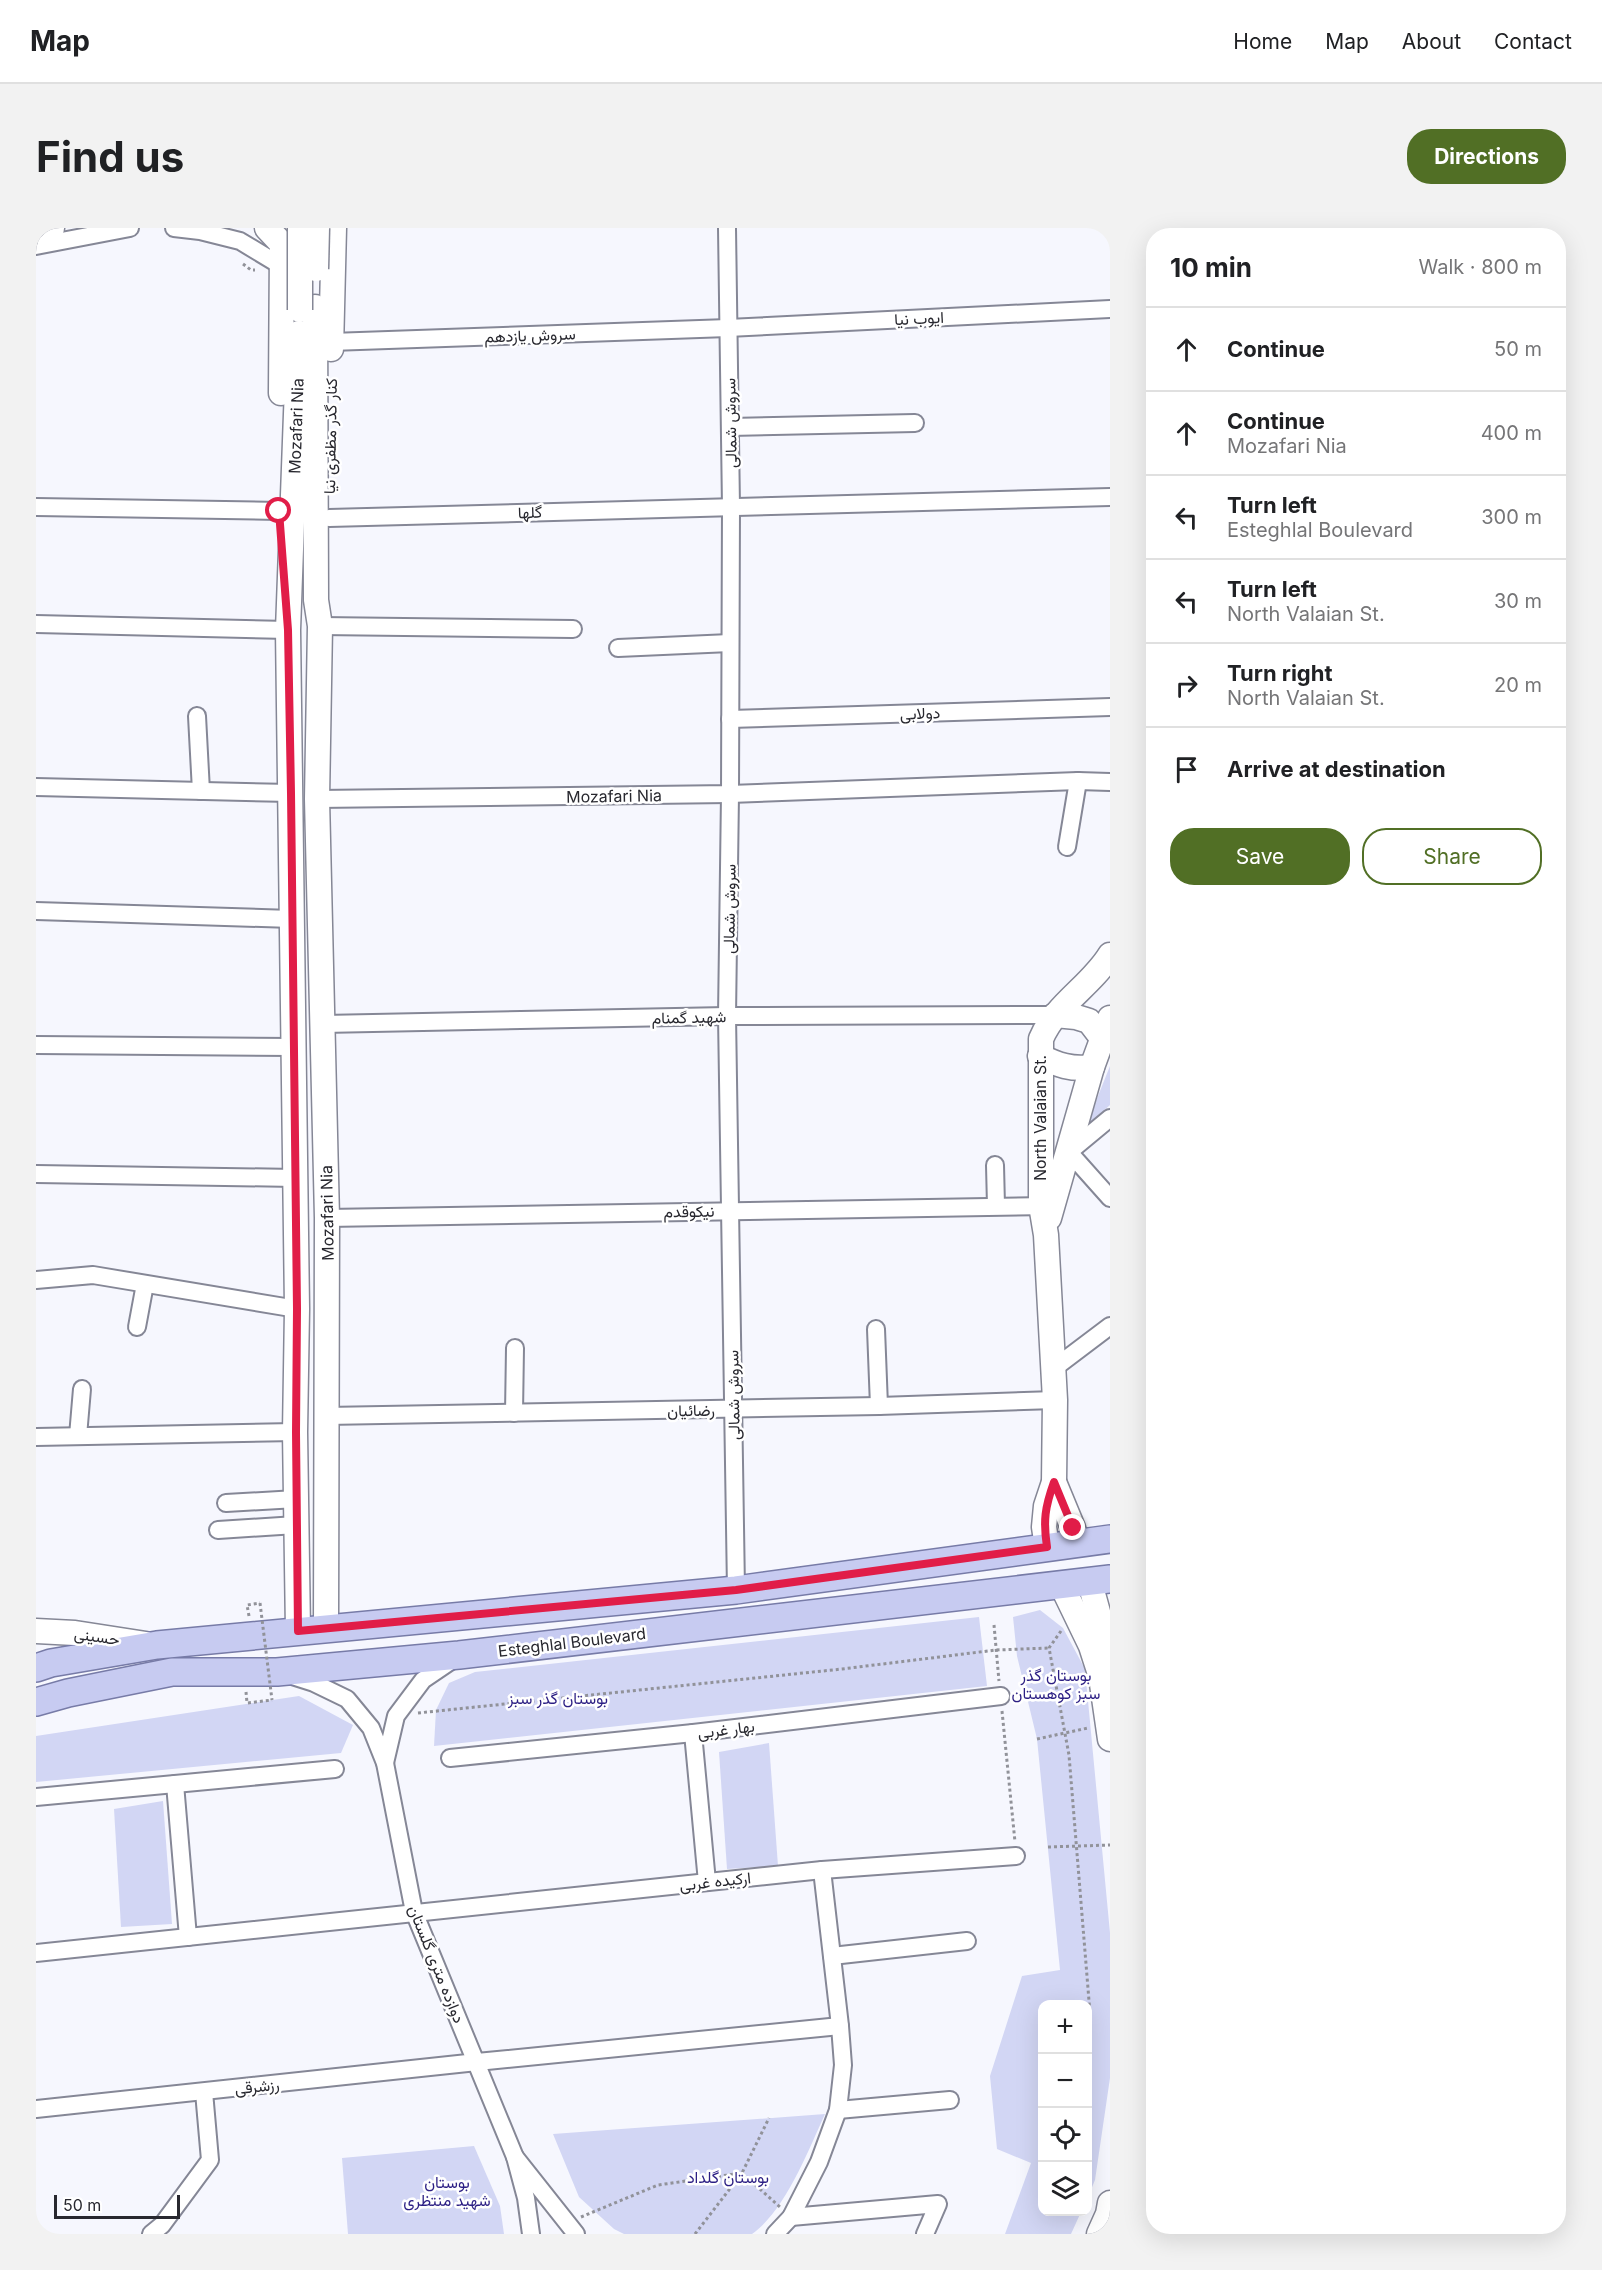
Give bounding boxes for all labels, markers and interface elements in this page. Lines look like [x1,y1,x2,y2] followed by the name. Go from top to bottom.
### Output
[30,24,90,58] text: Map
[1233,29,1292,54] text: Home
[1325,29,1369,54] text: Map
[1402,29,1461,54] text: About
[1494,29,1572,54] text: Contact
[1407,129,1566,184] button: Directions
[36,131,184,182] text: Find us
[1170,252,1252,283] text: 10 min
[1418,255,1542,279] text: Walk · 800 m
[894,307,944,330] street label: ایوب نیا
[484,323,576,348] street label: سروش یازدهم
[1170,333,1203,366] icon: ahead
[1227,336,1325,362] text: Continue
[1494,337,1542,361] text: 50 m
[284,378,308,474] street label: Mozafari Nia
[319,378,342,494] street label: کنار گذر مظفری نیا
[719,378,742,468] street label: سروش شمالی
[1227,408,1325,434] text: Continue
[1170,417,1203,450] icon: ahead
[1481,421,1542,445] text: 400 m
[1227,434,1347,458] text: Mozafari Nia
[1227,492,1317,518] text: Turn left
[265,497,291,523] route start
[1170,501,1203,534] icon: left
[517,502,543,523] street label: گلها
[1481,505,1542,529] text: 300 m
[1227,518,1413,542] text: Esteghlal Boulevard
[1227,576,1317,602] text: Turn left
[1170,585,1203,618] icon: left
[1494,589,1542,613] text: 30 m
[1227,602,1385,626] text: North Valaian St.
[1227,660,1333,686] text: Turn right
[1170,669,1203,702] icon: right
[1494,673,1542,697] text: 20 m
[1227,686,1385,710] text: North Valaian St.
[899,702,941,725] street label: دولابی
[1170,753,1203,786] icon: arrive
[1227,756,1446,782] text: Arrive at destination
[566,785,662,807] street label: Mozafari Nia
[1170,828,1350,885] button: Save
[1362,828,1542,885] button: Share
[718,864,741,954] street label: سروش شمالی
[651,1006,727,1029] street label: شهید گمنام
[1030,1055,1050,1181] street label: North Valaian St.
[316,1165,338,1261] street label: Mozafari Nia
[663,1201,715,1222] street label: نیکوقدم
[722,1350,745,1440] street label: سروش شمالی
[667,1400,715,1421] street label: رضائیان
[1059,1514,1085,1540] route end
[73,1623,121,1650] street label: حسینی
[497,1623,647,1661] street label: Esteghlal Boulevard
[1012,1665,1100,1704] park label: بوستان گذر سبز کوهستان
[507,1688,608,1709] park label: بوستان گذر سبز
[696,1716,756,1743] street label: بهار غربی
[678,1867,752,1896] street label: ارکیده غربی
[403,1902,470,2026] street label: دوازده متری گلستان
[1038,2000,1092,2216] map controls
[1038,2000,1092,2054] button: +
[1038,2054,1092,2108] button: −
[234,2074,280,2099] street label: رزشرقی
[1038,2108,1092,2162] button: locate
[1038,2162,1092,2216] button: layers
[687,2167,769,2188] park label: بوستان گلداد
[403,2172,491,2211] park label: بوستان شهید منتظری
[54,2192,180,2220] scale bar
[63,2195,101,2215] text: 50 m

